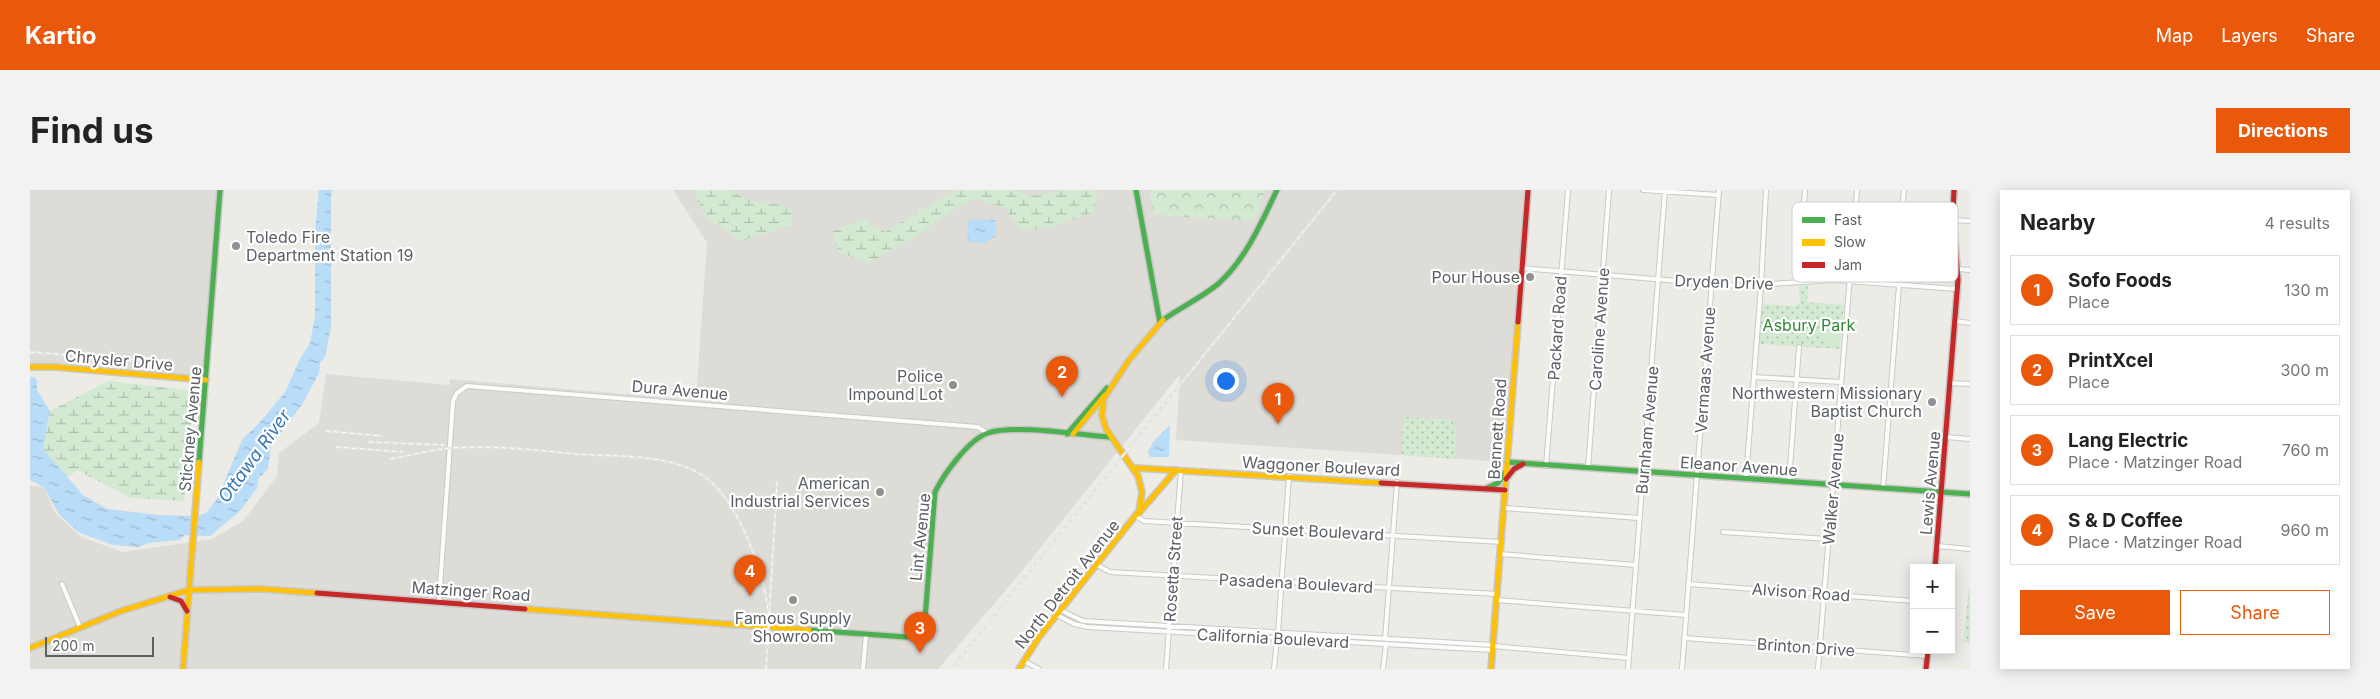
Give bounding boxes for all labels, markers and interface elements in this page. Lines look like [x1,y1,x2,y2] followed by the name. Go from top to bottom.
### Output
[25,21,96,50] text: Kartio
[2156,25,2193,46] text: Map
[2221,25,2278,46] text: Layers
[2306,25,2355,46] text: Share
[2216,108,2350,153] button: Directions
[30,109,154,151] text: Find us
[1792,202,1958,282] legend
[2020,210,2095,235] text: Nearby
[1834,211,1862,228] text: Fast
[2265,213,2330,233] text: 4 results
[246,227,414,265] place label: Toledo Fire Department Station 19
[1834,233,1866,250] text: Slow
[230,240,242,252] marker: Toledo Fire Department Station 19
[1834,256,1862,273] text: Jam
[1432,267,1520,287] place label: Pour House
[1585,267,1613,391] street label: Caroline Avenue
[2068,269,2172,292] text: Sofo Foods
[1674,270,1774,294] street label: Dryden Drive
[1524,271,1536,283] marker: Pour House
[1543,275,1571,381] street label: Packard Road
[2034,280,2040,300] text: 1
[2284,280,2329,300] text: 130 m
[2068,292,2110,312] text: Place
[1691,306,1719,434] street label: Vermaas Avenue
[1763,315,1856,335] park label: Asbury Park
[64,345,174,375] street label: Chrysler Drive
[2068,349,2153,372] text: PrintXcel
[1046,356,1078,397] pin: 2
[2032,360,2042,380] text: 2
[2280,360,2329,380] text: 300 m
[1631,365,1663,495] street label: Burnham Avenue
[175,366,205,492] street label: Stickney Avenue
[848,366,943,404] place label: Police Impound Lot
[1213,368,1239,394] your location
[2068,372,2110,392] text: Place
[631,376,729,404] street label: Dura Avenue
[1483,378,1511,480] street label: Bennett Road
[947,379,959,391] marker: Police Impound Lot
[1262,383,1294,424] pin: 1
[1732,383,1922,421] place label: Northwestern Missionary Baptist Church
[1926,396,1938,408] marker: Northwestern Missionary Baptist Church
[213,405,295,506] water label: Ottawa River
[2068,429,2188,452] text: Lang Electric
[1915,430,1945,536] street label: Lewis Avenue
[1818,432,1848,546] street label: Walker Avenue
[2032,440,2042,460] text: 3
[2282,440,2329,460] text: 760 m
[1241,452,1401,480] street label: Waggoner Boulevard
[1680,452,1798,480] street label: Eleanor Avenue
[2068,452,2242,472] text: Place · Matzinger Road
[730,473,870,511] place label: American Industrial Services
[874,486,886,498] marker: American Industrial Services
[905,492,935,582] street label: Lint Avenue
[2068,509,2183,532] text: S & D Coffee
[1010,515,1124,653] street label: North Detroit Avenue
[1159,515,1187,623] street label: Rosetta Street
[1251,518,1385,544] street label: Sunset Boulevard
[2032,520,2042,540] text: 4
[2281,520,2329,540] text: 960 m
[2068,532,2242,552] text: Place · Matzinger Road
[734,555,766,596] pin: 4
[1910,564,1955,654] map controls
[1910,564,1955,609] button: +
[1218,569,1374,597] street label: Pasadena Boulevard
[411,577,531,605] street label: Matzinger Road
[1751,579,1851,605] street label: Alvison Road
[2020,590,2170,635] button: Save
[2180,590,2330,635] button: Share
[787,594,799,606] marker: Famous Supply Showroom
[735,608,851,646] place label: Famous Supply Showroom
[1910,609,1955,654] button: −
[904,612,936,653] pin: 3
[1196,624,1350,652] street label: California Boulevard
[45,634,154,657] scale bar
[1756,634,1856,660] street label: Brinton Drive
[52,637,94,654] text: 200 m

